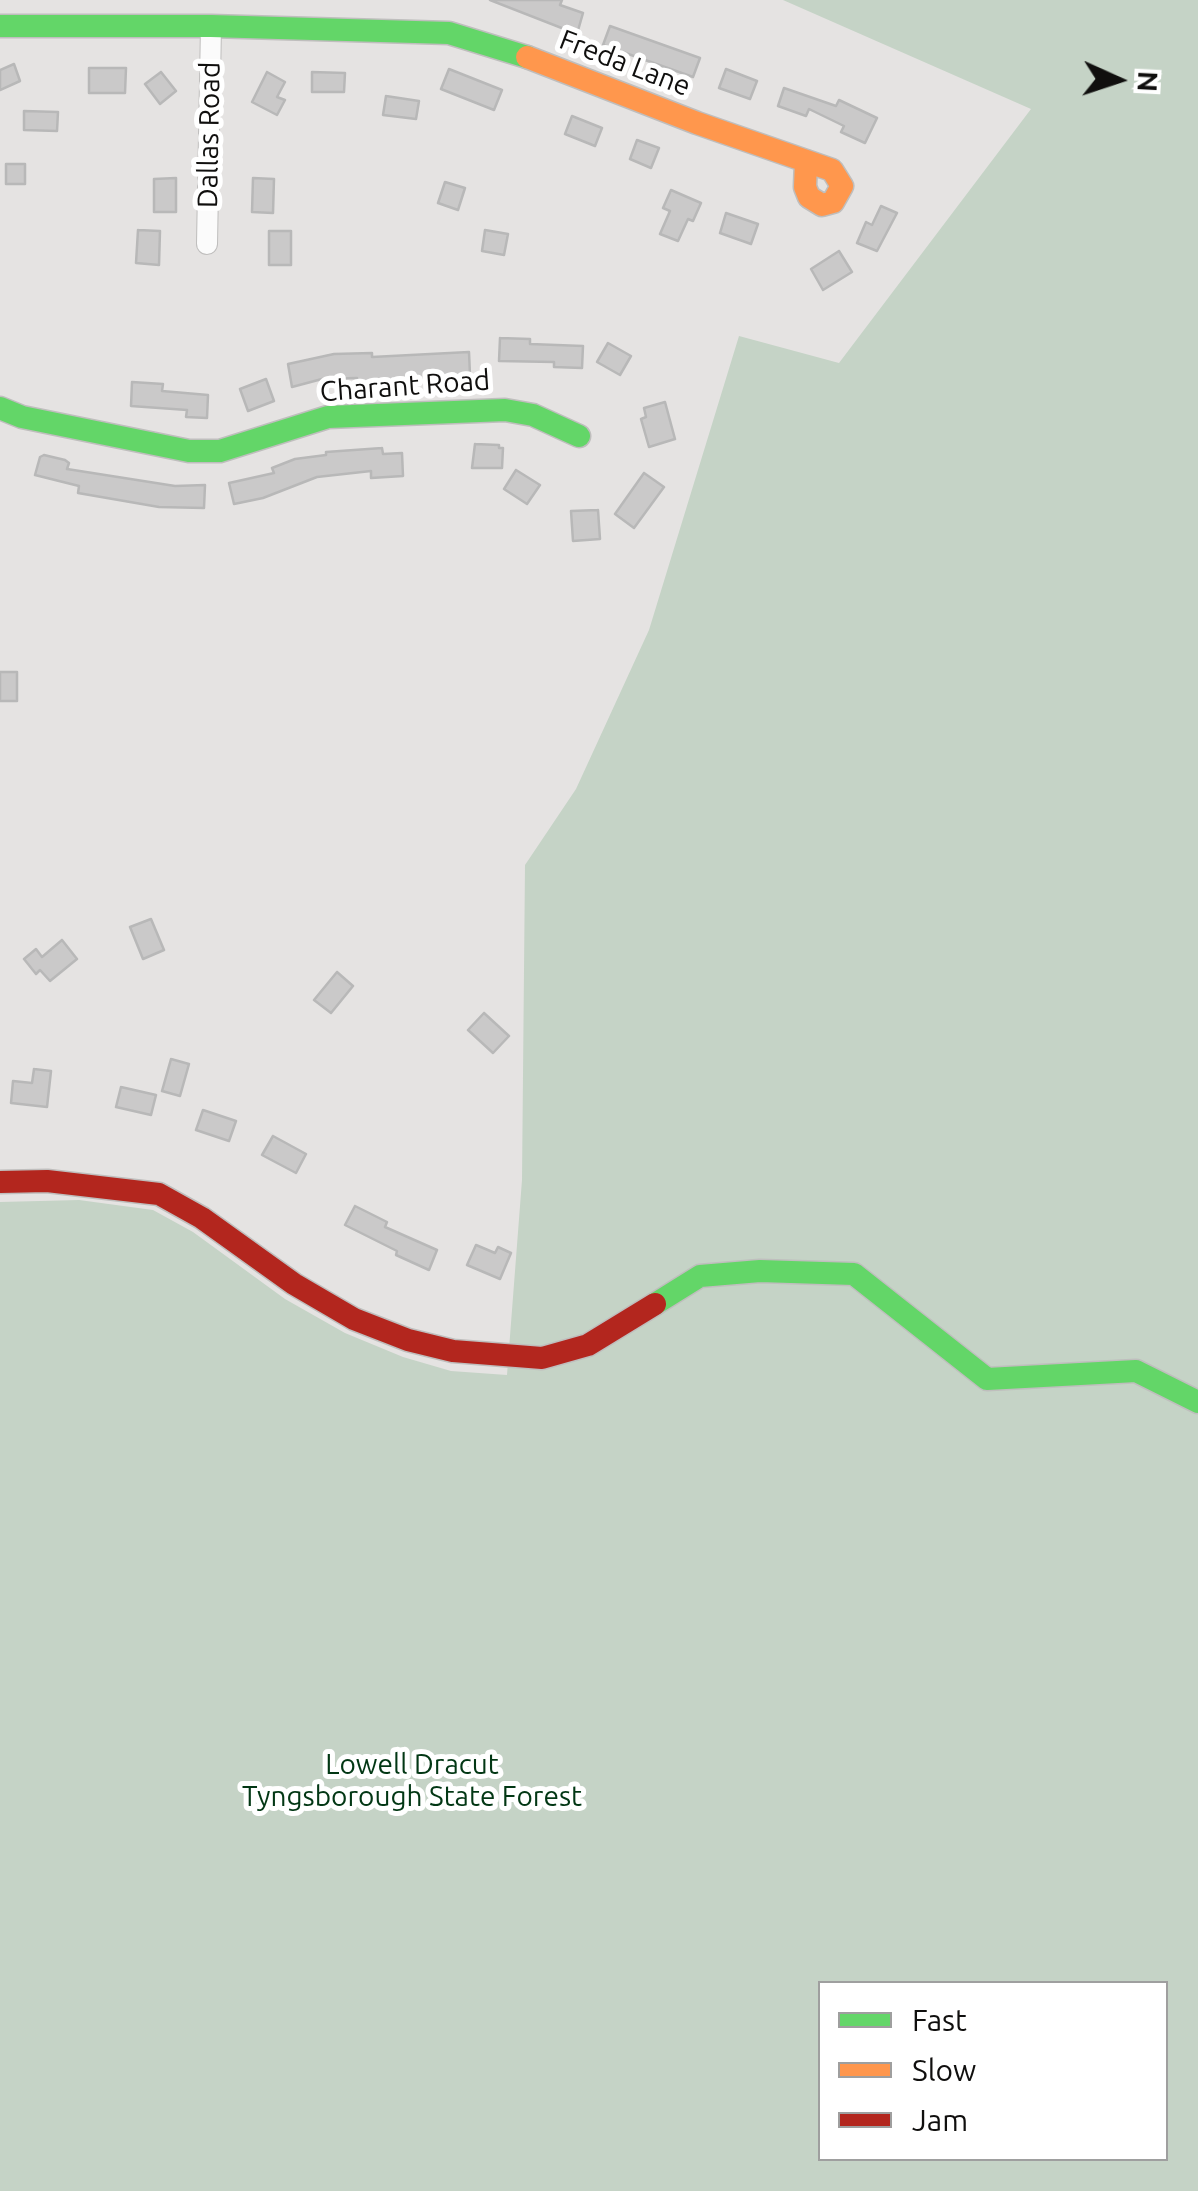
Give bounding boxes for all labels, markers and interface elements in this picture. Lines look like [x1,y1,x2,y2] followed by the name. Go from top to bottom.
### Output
[555,23,695,103] street label: Freda Lane
[1068,30,1168,130] north arrow
[191,62,227,208] street label: Dallas Road
[1132,70,1164,93] text: N
[319,363,491,409] street label: Charant Road
[242,1748,582,1814] park label: Lowell Dracut Tyngsborough State Forest
[818,1981,1168,2161] legend
[912,2003,967,2037] text: Fast
[912,2053,976,2087] text: Slow
[912,2103,968,2137] text: Jam

